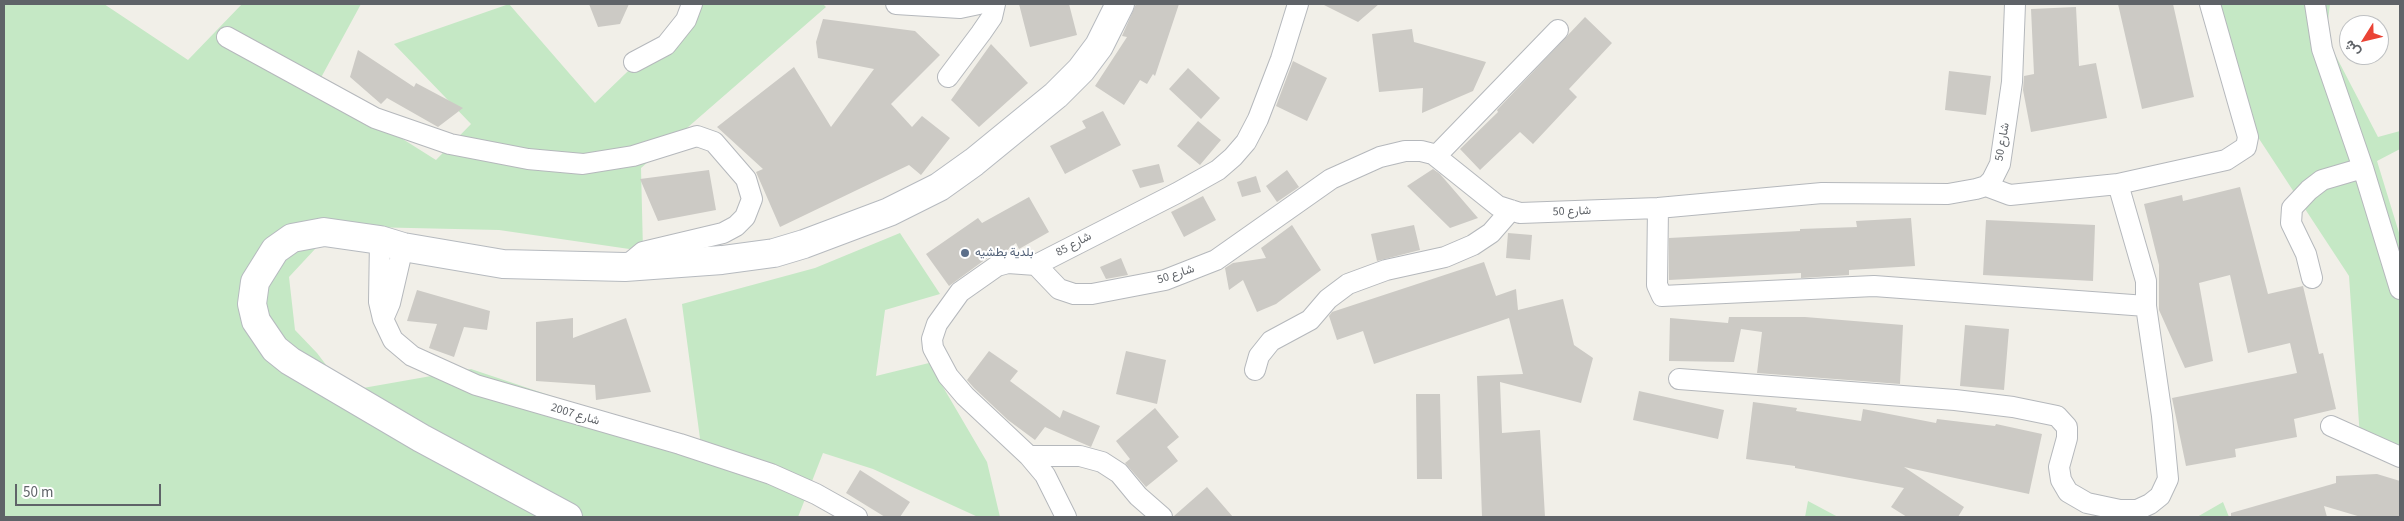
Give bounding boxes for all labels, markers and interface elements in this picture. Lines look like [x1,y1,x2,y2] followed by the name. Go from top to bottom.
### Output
[2339,15,2389,65] north arrow
[2340,36,2366,61] text: ش
[1993,122,2013,162] street label: شارع 50
[1553,204,1591,220] street label: شارع 50
[1054,230,1094,260] street label: شارع 85
[975,246,1033,260] place label: بلدية بطشيه
[959,247,971,259] marker: بلدية بطشيه
[1155,262,1197,288] street label: شارع 50
[549,401,601,429] street label: شارع 2007
[18,474,164,506] scale bar
[23,482,53,503] text: 50 m

